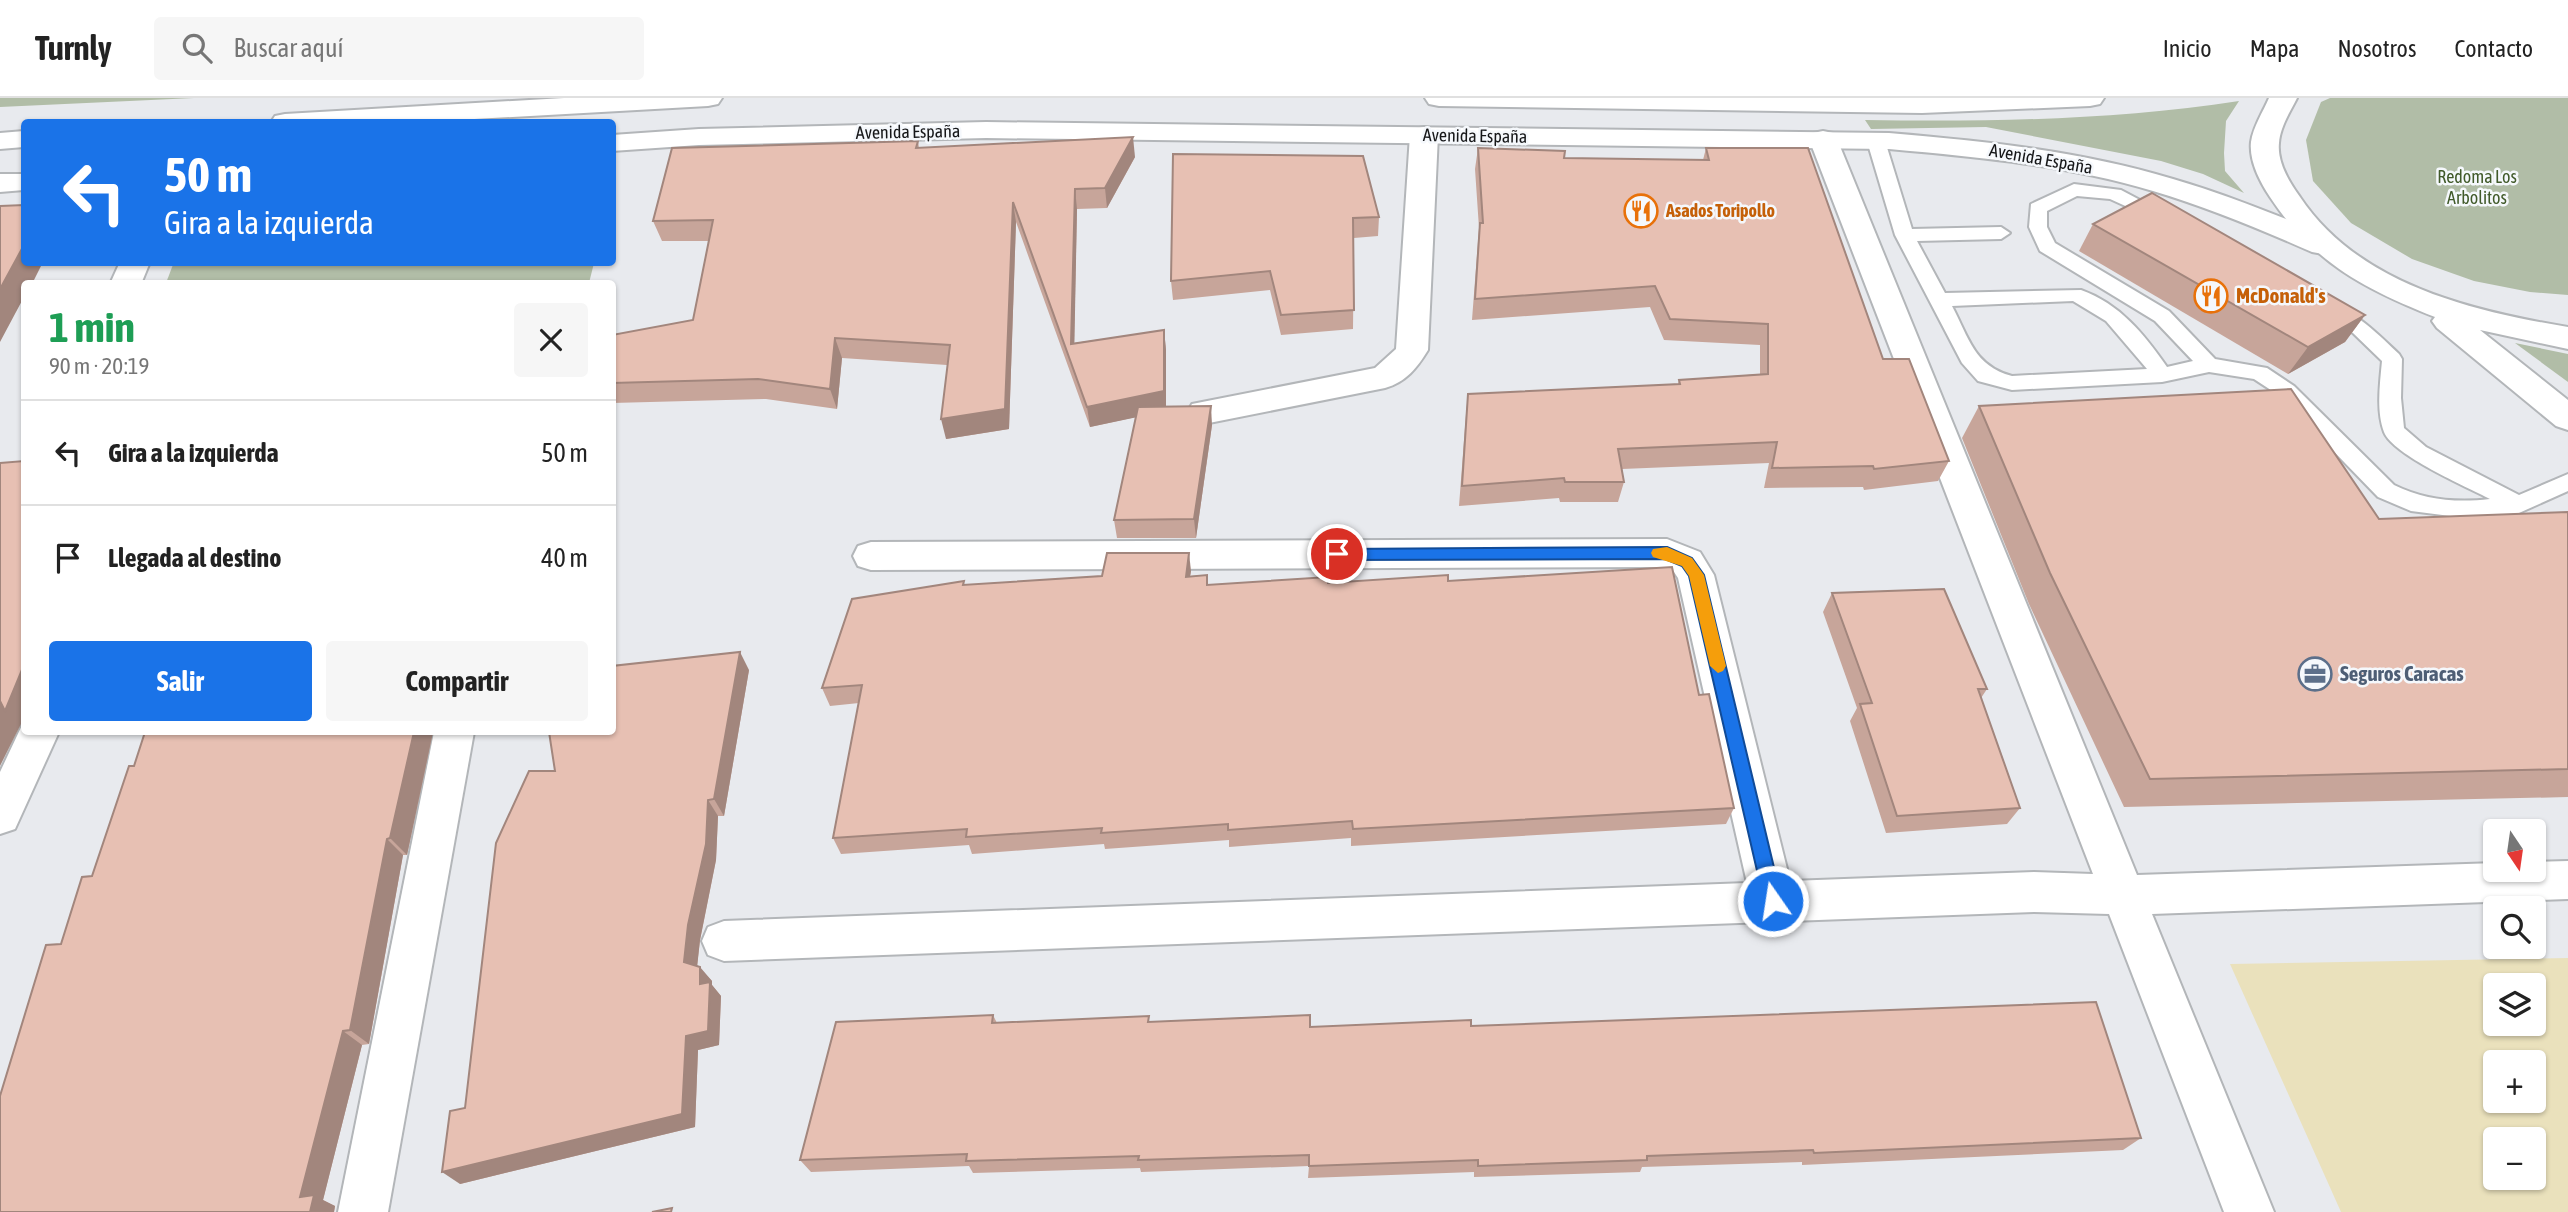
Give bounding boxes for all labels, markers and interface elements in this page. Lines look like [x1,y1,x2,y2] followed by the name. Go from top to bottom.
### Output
[154,17,644,80] search box
[35,29,112,67] text: Turnly
[178,29,216,67] icon: search
[234,33,344,63] text: Buscar aquí
[2163,35,2212,62] text: Inicio
[2250,35,2299,62] text: Mapa
[2337,35,2416,62] text: Nosotros
[2454,35,2533,62] text: Contacto
[856,120,960,143] street label: Avenida España
[1423,124,1527,147] street label: Avenida España
[1988,139,2094,178] street label: Avenida España
[164,146,252,202] text: 50 m
[49,147,140,238] icon: left
[2437,166,2517,208] park label: Redoma Los Arbolitos
[1622,192,1660,230] restaurant icon: Asados Toripollo
[1665,200,1775,221] place label: Asados Toripollo
[164,204,374,241] text: Gira a la izquierda
[2192,277,2230,315] restaurant icon: McDonald's
[2236,283,2326,307] place label: McDonald's
[49,303,135,351] text: 1 min
[514,303,588,377] button: close
[49,353,149,379] text: 90 m · 20:19
[49,434,87,472] icon: left
[108,438,279,468] text: Gira a la izquierda
[541,438,588,468] text: 50 m
[1307,524,1367,584] pin
[1318,535,1356,573] icon: arrive
[49,539,87,577] icon: arrive
[108,543,281,573] text: Llegada al destino
[541,543,588,573] text: 40 m
[49,641,312,721] button: Salir
[326,641,588,721] button: Compartir
[2296,655,2334,693] office icon: Seguros Caracas
[2340,661,2464,685] place label: Seguros Caracas
[2483,819,2546,882] north arrow
[2483,819,2546,1190] map controls
[1736,864,1810,938] position arrow
[2483,896,2546,959] button: search
[2483,973,2546,1036] button: layers
[2483,1050,2546,1113] button: +
[2483,1127,2546,1190] button: −

